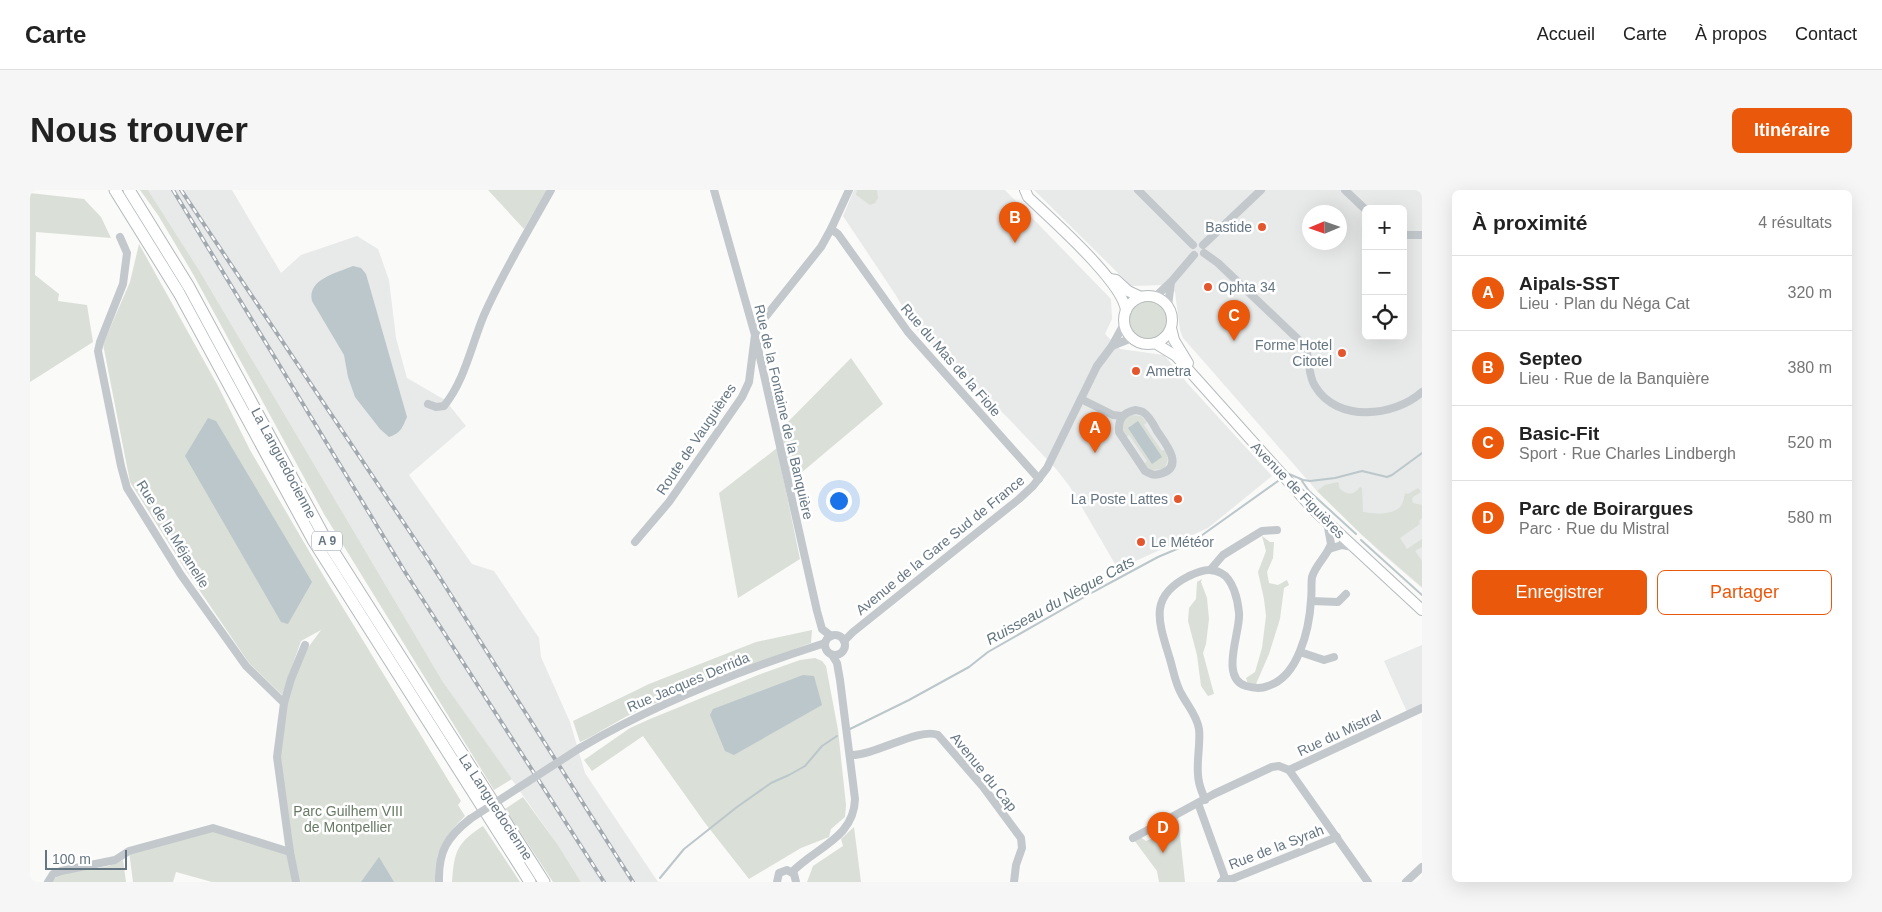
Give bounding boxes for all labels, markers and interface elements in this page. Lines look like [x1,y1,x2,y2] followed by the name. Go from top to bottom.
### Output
[25,21,86,48] text: Carte
[1537,24,1595,44] text: Accueil
[1623,24,1667,44] text: Carte
[1695,24,1767,44] text: À propos
[1795,24,1857,44] text: Contact
[1732,108,1852,153] button: Itinéraire
[30,110,248,149] text: Nous trouver
[999,202,1031,243] pin: B
[1302,205,1347,250] north arrow
[1362,205,1407,340] map controls
[1362,205,1407,250] button: +
[1472,211,1588,234] text: À proximité
[1758,214,1832,231] text: 4 résultats
[1205,219,1252,235] place label: Bastide
[1256,221,1268,233] marker: Bastide
[1362,250,1407,295] button: −
[1519,273,1619,294] text: Aipals-SST
[1218,279,1276,295] place label: Ophta 34
[1202,281,1214,293] marker: Ophta 34
[1482,284,1494,301] text: A
[1788,284,1832,301] text: 320 m
[1362,295,1407,340] button: locate
[1519,295,1690,312] text: Lieu · Plan du Néga Cat
[898,300,1004,420] street label: Rue du Mas de la Fiole
[1218,300,1250,341] pin: C
[751,303,817,521] street label: Rue de la Fontaine de la Banquière
[1255,337,1332,369] place label: Forme Hotel Citotel
[1336,347,1348,359] marker: Forme Hotel Citotel
[1519,348,1582,369] text: Septeo
[1482,359,1494,376] text: B
[1788,359,1832,376] text: 380 m
[1146,363,1191,379] place label: Ametra
[1130,365,1142,377] marker: Ametra
[1519,370,1709,387] text: Lieu · Rue de la Banquière
[653,380,739,498] street label: Route de Vauguières
[248,405,320,521] street label: La Languedocienne
[1079,412,1111,453] pin: A
[1519,423,1599,444] text: Basic-Fit
[1482,434,1494,451] text: C
[1788,434,1832,451] text: 520 m
[1248,438,1348,542] street label: Avenue de Figuières
[1519,445,1736,462] text: Sport · Rue Charles Lindbergh
[853,472,1028,618] street label: Avenue de la Gare Sud de France
[133,477,213,591] street label: Rue de la Méjanelle
[826,488,852,514] your location
[1071,491,1168,507] place label: La Poste Lattes
[1172,493,1184,505] marker: La Poste Lattes
[1519,498,1693,519] text: Parc de Boirargues
[1482,509,1494,526] text: D
[1788,509,1832,526] text: 580 m
[1519,520,1669,537] text: Parc · Rue du Mistral
[312,532,342,551] road number: A 9
[1151,534,1214,550] place label: Le Météor
[1135,536,1147,548] marker: Le Météor
[983,552,1137,648] water label: Ruisseau du Nègue Cats
[1472,570,1647,615] button: Enregistrer
[1657,570,1832,615] button: Partager
[624,649,752,715] street label: Rue Jacques Derrida
[1295,707,1383,759] street label: Rue du Mistral
[947,730,1021,815] street label: Avenue du Cap
[456,751,536,863] street label: La Languedocienne
[293,803,403,835] park label: Parc Guilhem VIII de Montpellier
[1147,812,1179,853] pin: D
[1226,822,1326,872] street label: Rue de la Syrah
[45,847,128,870] scale bar
[52,851,91,867] text: 100 m

